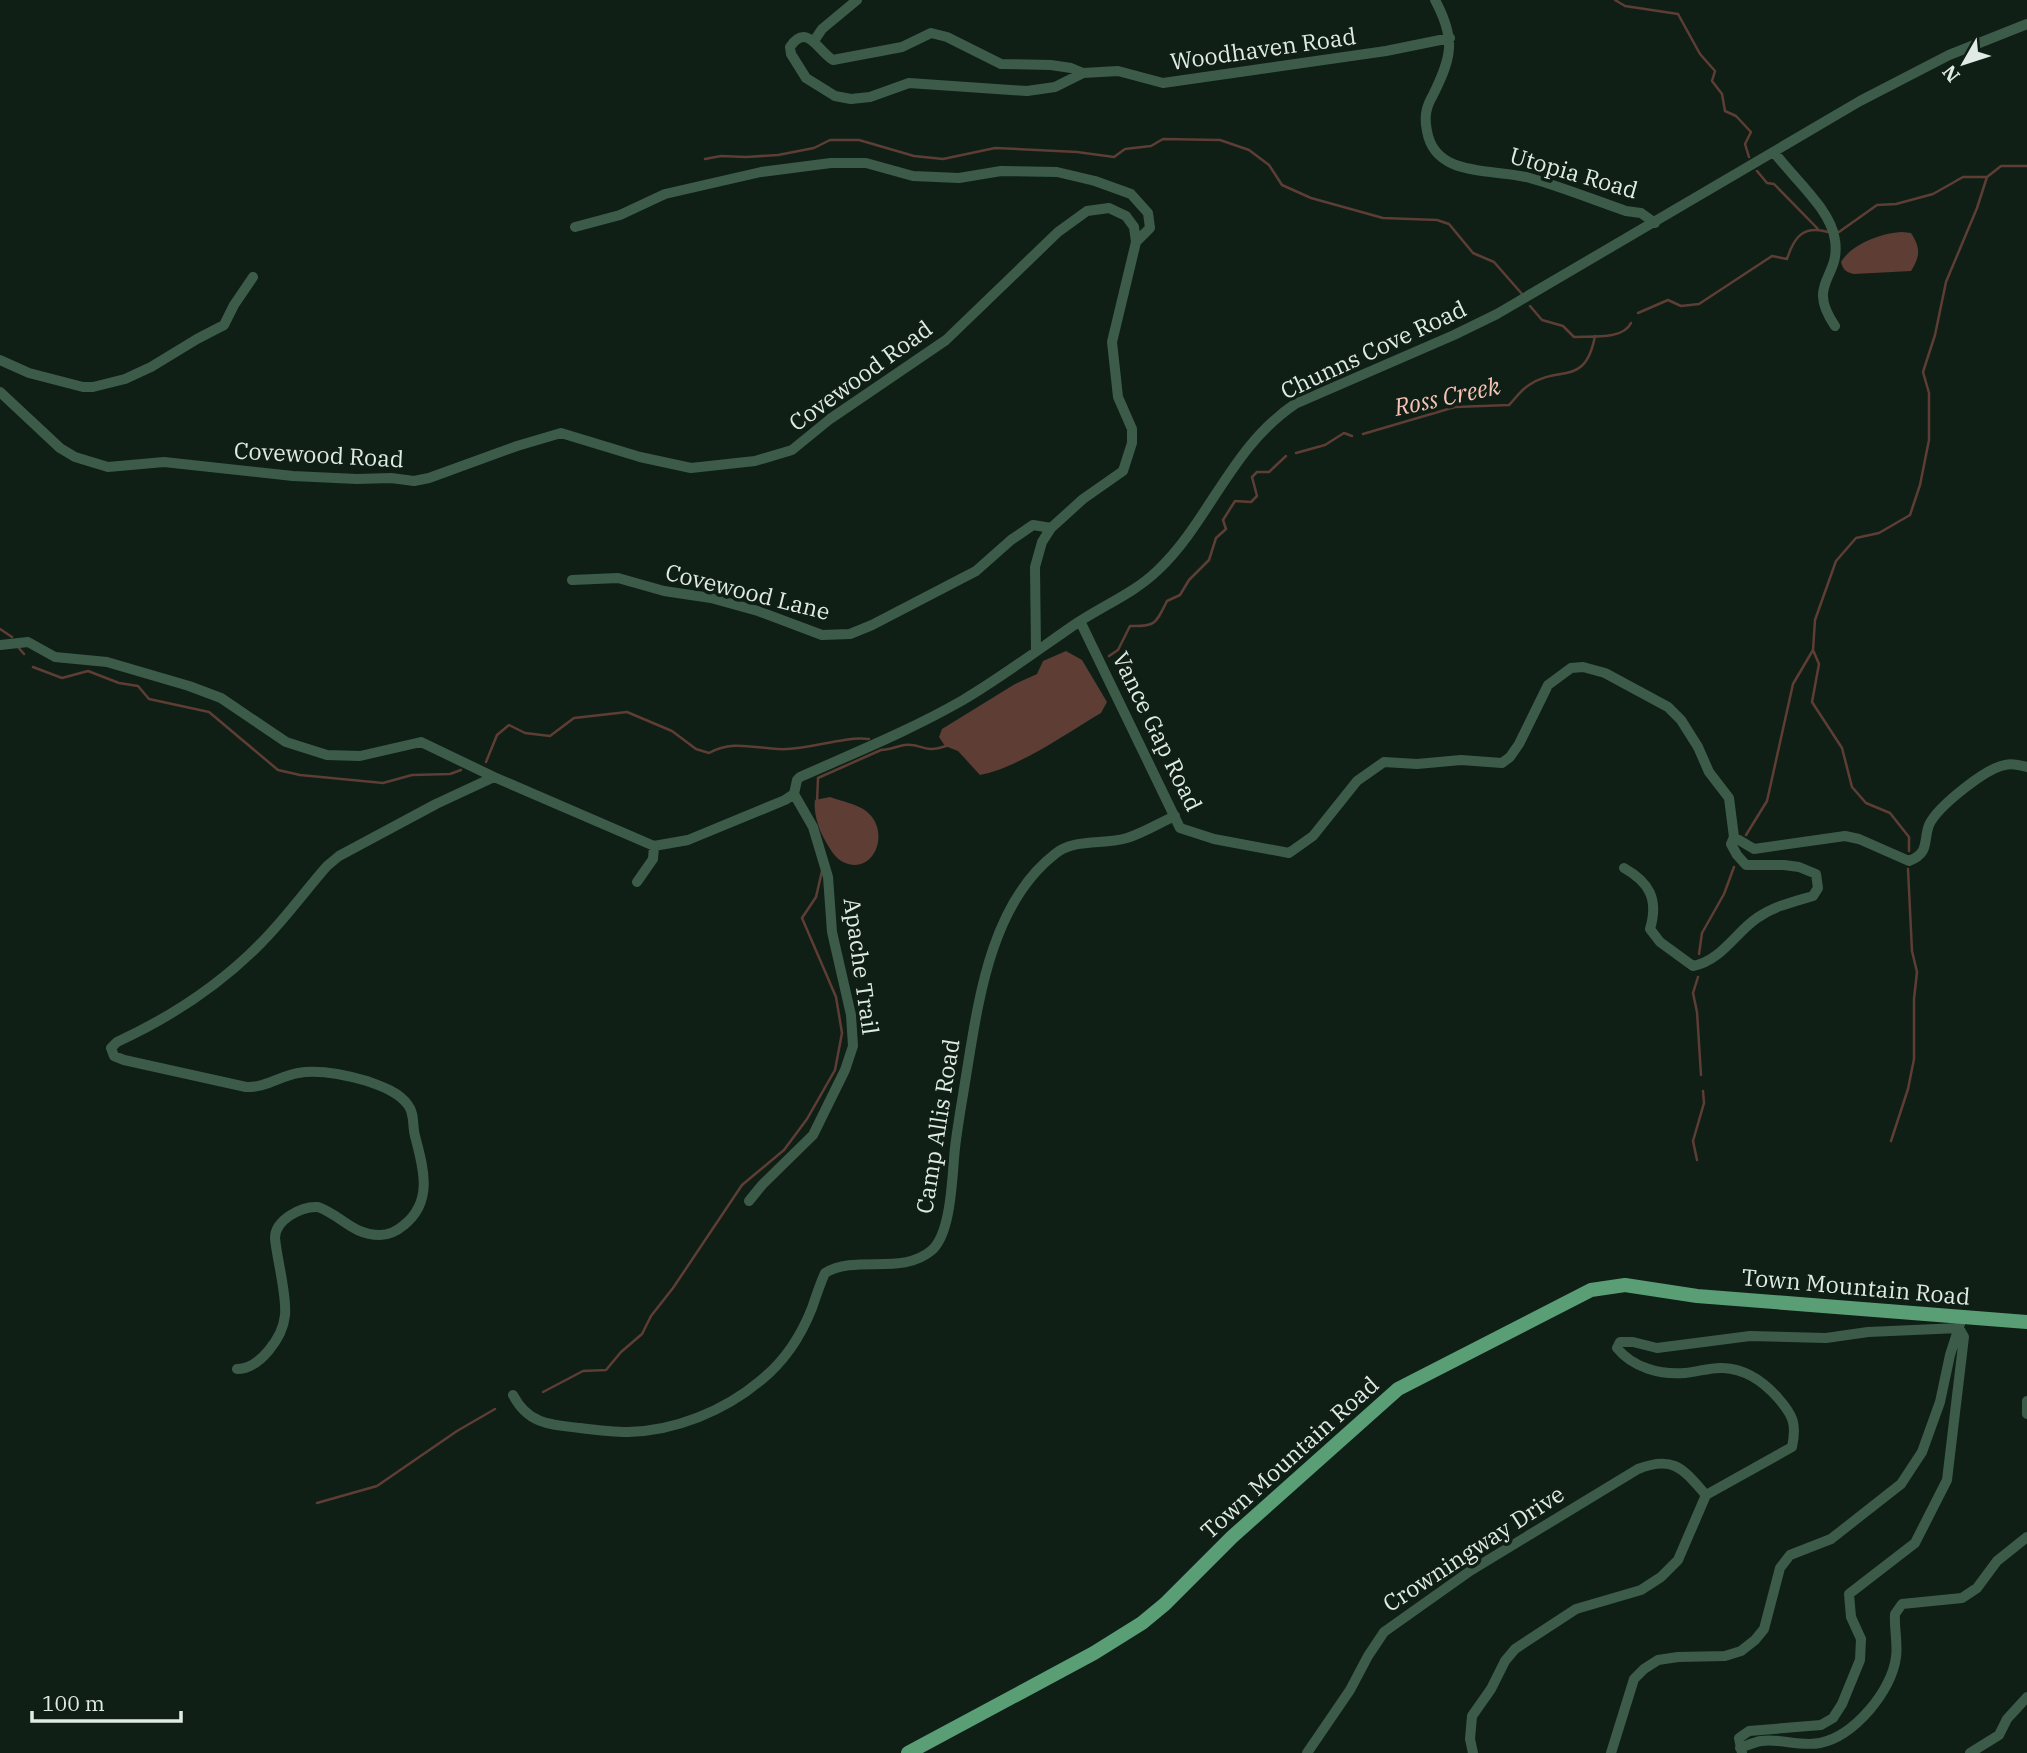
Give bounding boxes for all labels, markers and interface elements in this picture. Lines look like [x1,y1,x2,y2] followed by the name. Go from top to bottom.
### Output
[1168,20,1358,76] street label: Woodhaven Road
[1929,28,1999,98] north arrow
[1937,60,1965,87] text: N
[1506,139,1642,205] street label: Utopia Road
[1275,293,1471,405] street label: Chunns Cove Road
[782,313,938,437] street label: Covewood Road
[1390,369,1503,423] water label: Ross Creek
[233,435,405,473] street label: Covewood Road
[663,556,833,626] street label: Covewood Lane
[1106,646,1210,816] street label: Vance Gap Road
[838,896,886,1036] street label: Apache Trail
[908,1036,966,1216] street label: Camp Allis Road
[1740,1261,1972,1311] street label: Town Mountain Road
[1194,1369,1384,1545] street label: Town Mountain Road
[1377,1478,1569,1618] street label: Crowningway Drive
[32,1680,180,1724] scale bar
[42,1689,105,1717] text: 100 m

